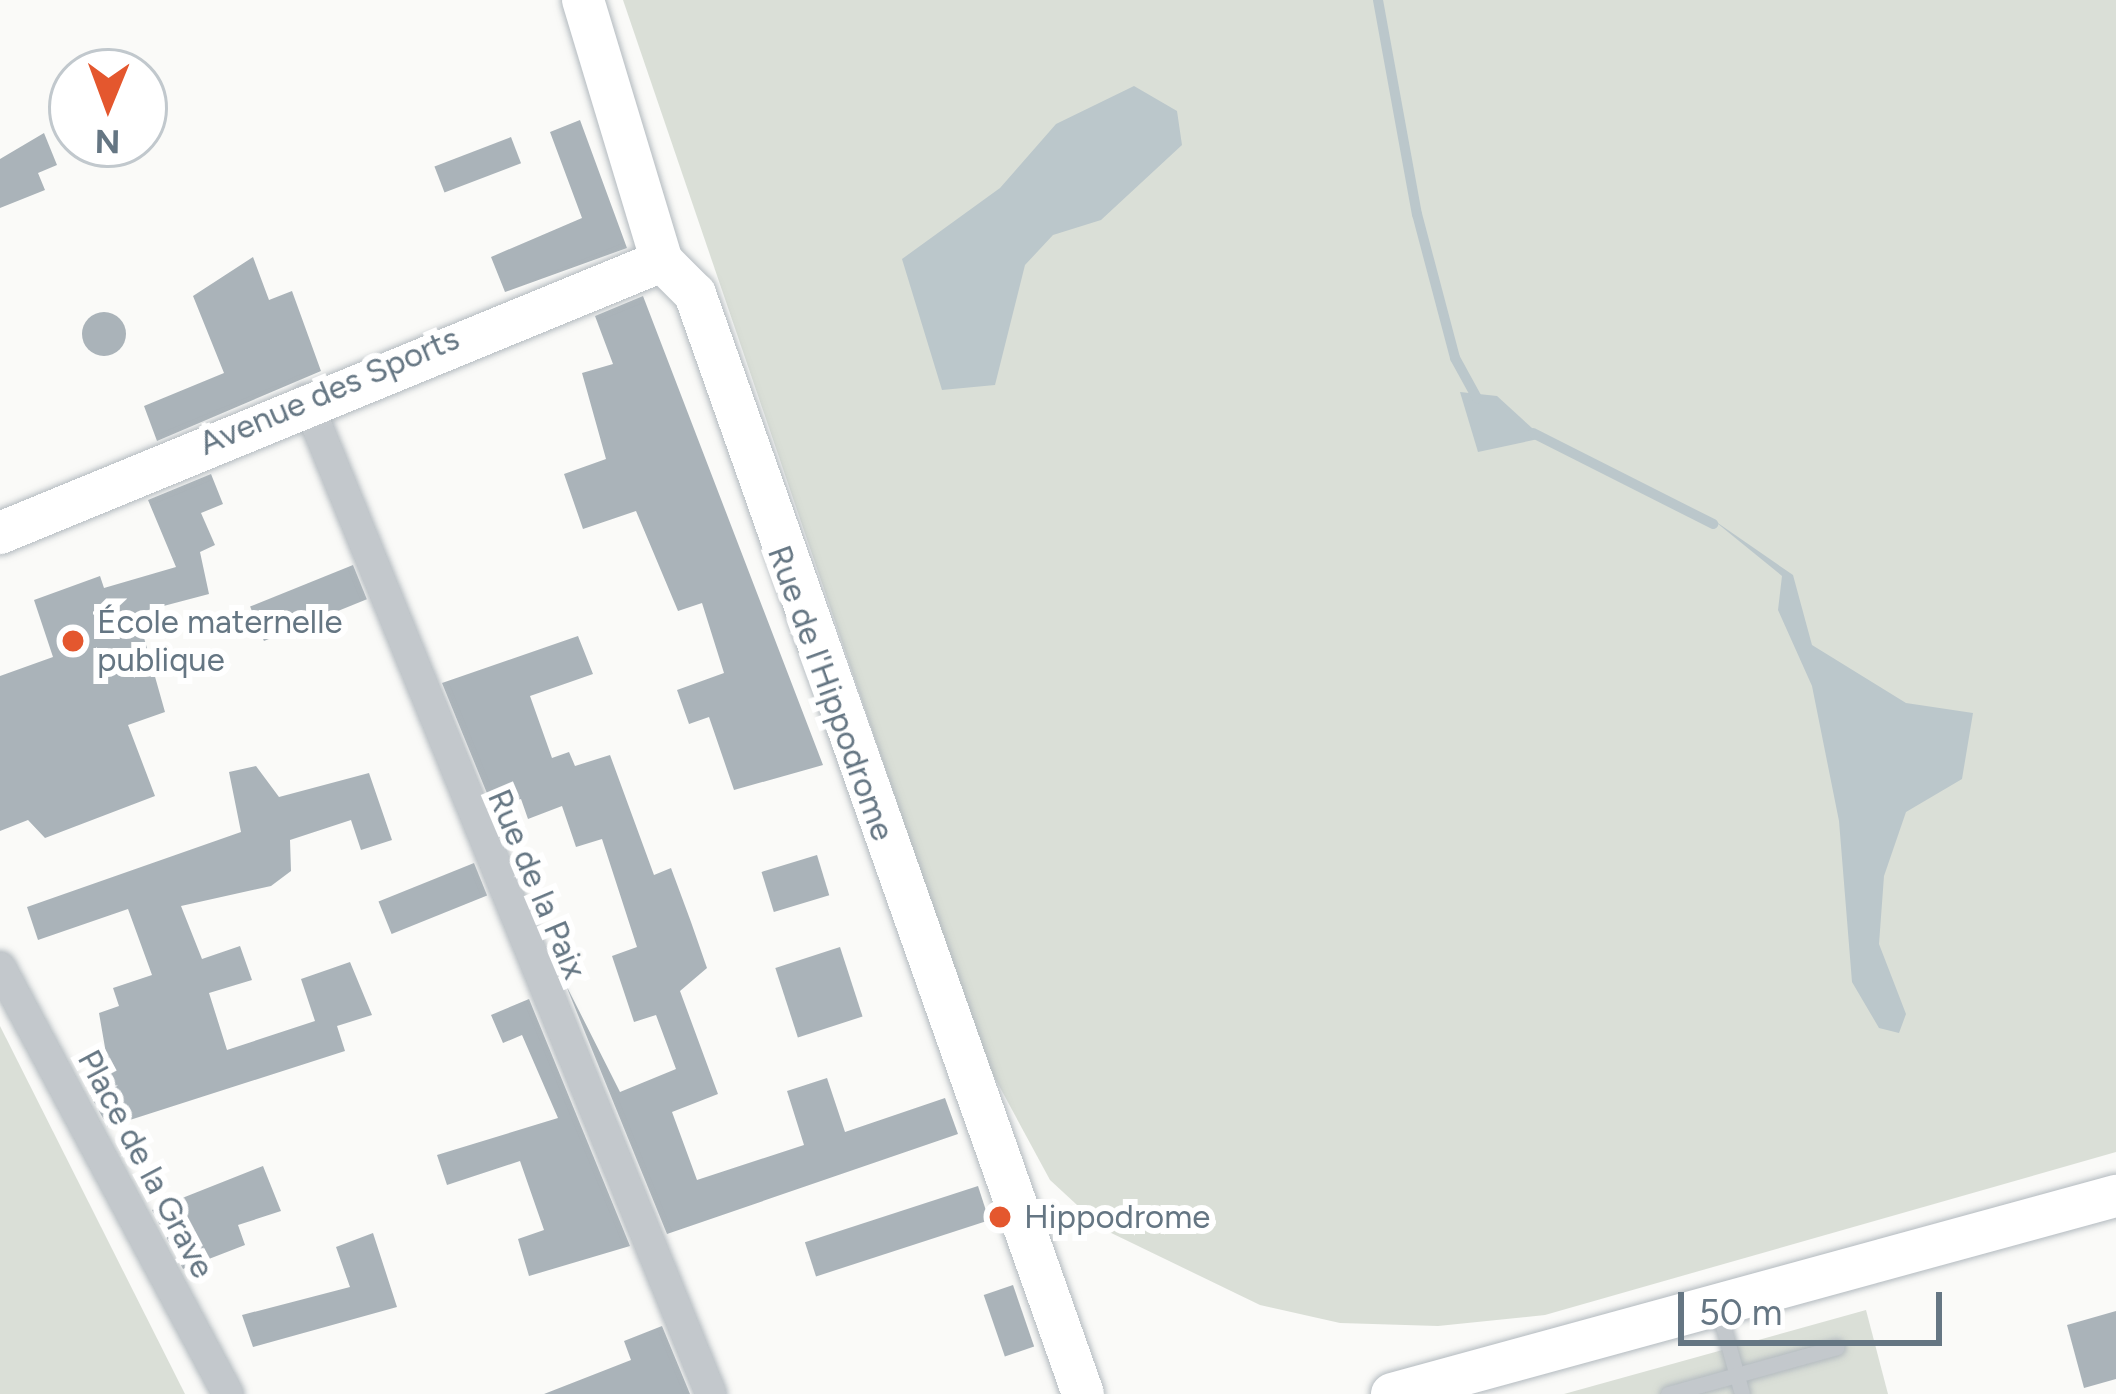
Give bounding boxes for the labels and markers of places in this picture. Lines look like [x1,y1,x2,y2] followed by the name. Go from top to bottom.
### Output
[97,602,342,680] place label: École maternelle publique
[60,628,86,654] marker: École maternelle publique
[1024,1197,1210,1237] place label: Hippodrome
[987,1204,1013,1230] marker: Hippodrome

